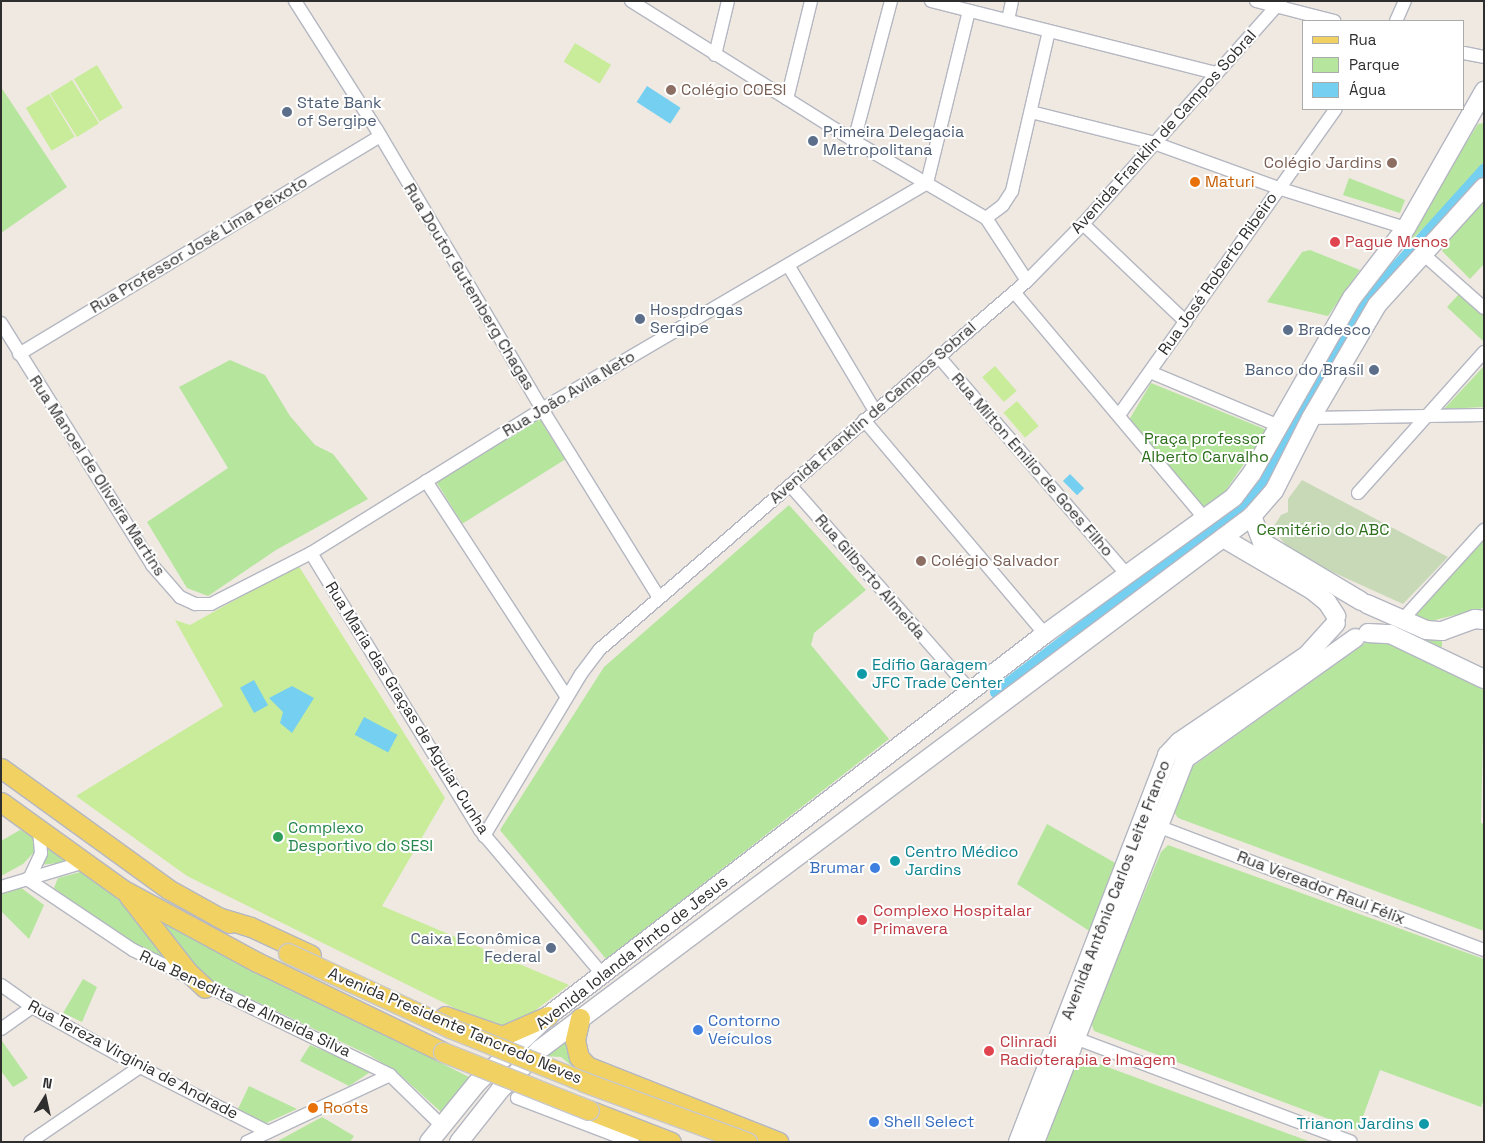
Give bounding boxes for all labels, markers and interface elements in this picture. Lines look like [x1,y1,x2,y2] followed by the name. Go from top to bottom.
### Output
[1302,20,1465,110] legend
[1067,26,1261,238] street label: Avenida Franklin de Campos Sobral
[1349,30,1376,49] text: Rua
[1349,55,1400,74] text: Parque
[681,80,786,100] place label: Colégio COESI
[1349,80,1386,99] text: Água
[665,84,677,96] marker: Colégio COESI
[297,93,382,131] place label: State Bank of Sergipe
[281,106,293,118] marker: State Bank of Sergipe
[823,122,964,160] place label: Primeira Delegacia Metropolitana
[807,135,819,147] marker: Primeira Delegacia Metropolitana
[1264,153,1382,173] place label: Colégio Jardins
[1386,157,1398,169] marker: Colégio Jardins
[87,172,311,318] street label: Rua Professor José Lima Peixoto
[1205,172,1255,192] place label: Maturi
[1189,176,1201,188] marker: Maturi
[399,180,539,394] street label: Rua Doutor Gutemberg Chagas
[1154,189,1282,359] street label: Rua José Roberto Ribeiro
[1345,232,1449,252] place label: Pague Menos
[1329,236,1341,248] marker: Pague Menos
[650,300,743,338] place label: Hospdrogas Sergipe
[634,313,646,325] marker: Hospdrogas Sergipe
[766,318,980,508] street label: Avenida Franklin de Campos Sobral
[1298,320,1371,340] place label: Bradesco
[1282,324,1294,336] marker: Bradesco
[499,347,639,441] street label: Rua João Avila Neto
[1245,360,1364,380] place label: Banco do Brasil
[1368,364,1380,376] marker: Banco do Brasil
[947,369,1117,561] street label: Rua Milton Emilio de Goes Filho
[25,372,169,580] street label: Rua Manoel de Oliveira Martins
[1141,429,1269,467] park label: Praça professor Alberto Carvalho
[811,511,929,643] street label: Rua Gilberto Almeida
[1256,520,1390,540] park label: Cemitério do ABC
[931,551,1059,571] place label: Colégio Salvador
[915,555,927,567] marker: Colégio Salvador
[321,578,493,838] street label: Rua Maria das Graças de Aguiar Cunha
[872,655,1003,693] place label: Edífio Garagem JFC Trade Center
[856,668,868,680] marker: Edífio Garagem JFC Trade Center
[1057,757,1175,1023] street label: Avenida Antônio Carlos Leite Franco
[288,818,433,856] place label: Complexo Desportivo do SESI
[272,831,284,843] marker: Complexo Desportivo do SESI
[905,842,1018,880] place label: Centro Médico Jardins
[1234,847,1408,929] street label: Rua Vereador Raul Félix
[889,855,901,867] marker: Centro Médico Jardins
[810,858,865,878] place label: Brumar
[869,862,881,874] marker: Brumar
[532,872,732,1034] street label: Avenida Iolanda Pinto de Jesus
[873,901,1032,939] place label: Complexo Hospitalar Primavera
[855,913,869,927] marker: Complexo Hospitalar Primavera
[410,929,541,967] place label: Caixa Econômica Federal
[545,942,557,954] marker: Caixa Econômica Federal
[136,946,354,1062] street label: Rua Benedita de Almeida Silva
[325,964,585,1088] street label: Avenida Presidente Tancredo Neves
[24,996,242,1124] street label: Rua Tereza Virginia de Andrade
[708,1011,780,1049] place label: Contorno Veículos
[692,1024,704,1036] marker: Contorno Veículos
[1000,1032,1176,1070] place label: Clinradi Radioterapia e Imagem
[982,1044,996,1058] marker: Clinradi Radioterapia e Imagem
[20,1073,70,1123] north arrow
[41,1074,54,1093] text: N
[323,1098,368,1118] place label: Roots
[307,1102,319,1114] marker: Roots
[884,1112,974,1132] place label: Shell Select
[1297,1114,1414,1134] place label: Trianon Jardins
[868,1116,880,1128] marker: Shell Select
[1418,1118,1430,1130] marker: Trianon Jardins

